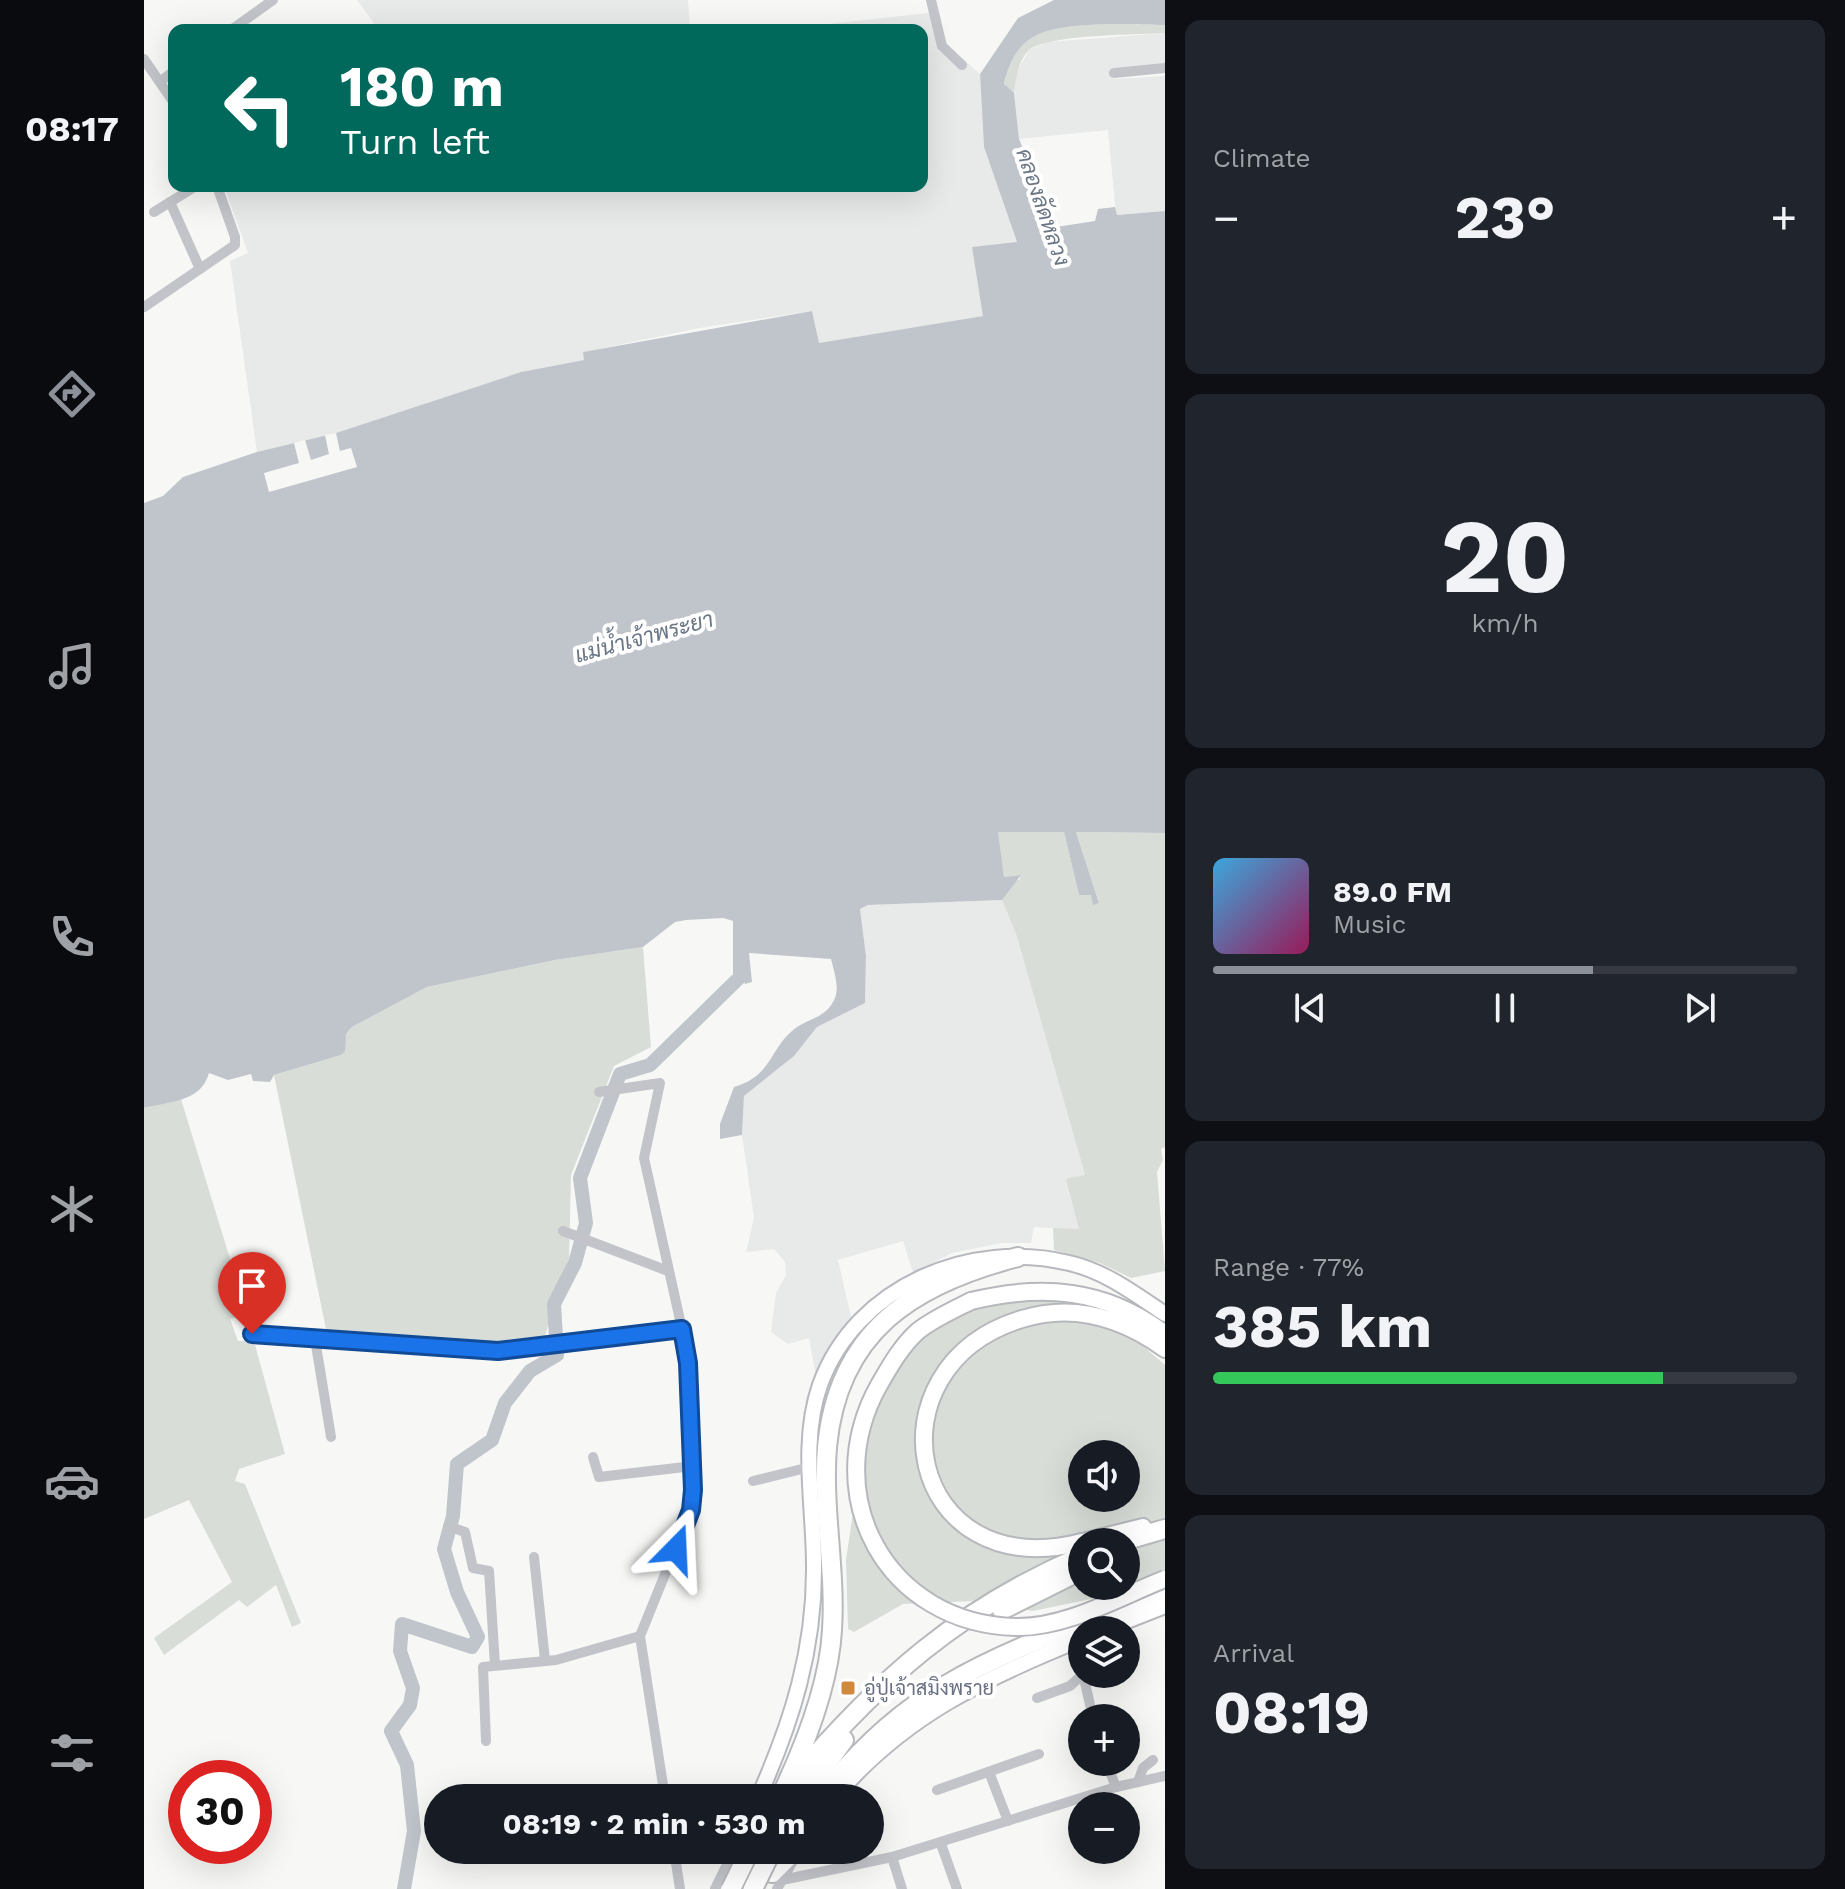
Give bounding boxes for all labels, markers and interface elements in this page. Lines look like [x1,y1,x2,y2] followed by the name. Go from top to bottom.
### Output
[340,54,504,120] text: 180 m
[208,56,312,160] icon: left
[25,108,119,150] text: 08:17
[340,121,490,163] text: Turn left
[1213,143,1311,173] text: Climate
[1011,145,1076,269] water label: คลองลัดหลวง
[1454,182,1556,253] text: 23°
[1213,192,1240,244] text: −
[1770,192,1797,244] text: +
[44,366,100,422] icon: directions
[1441,495,1569,617] text: 20
[570,600,716,667] water label: แม่น้ำเจ้าพระยา
[1472,608,1538,638] text: km/h
[44,638,100,694] icon: music
[1333,874,1452,909] text: 89.0 FM
[44,909,100,965] icon: phone
[1333,909,1406,939] text: Music
[1288,986,1332,1030] icon: previous
[1483,986,1527,1030] icon: pause
[1678,986,1722,1030] icon: next
[44,1181,100,1237] icon: climate
[218,1252,286,1334] pin
[1213,1252,1364,1282] text: Range · 77%
[230,1264,274,1308] icon: arrive
[1213,1291,1432,1362] text: 385 km
[1068,1440,1140,1864] map controls
[1068,1440,1140,1512] button: sound
[44,1453,100,1509] icon: car
[634,1507,718,1591] position arrow
[1068,1528,1140,1600] button: search
[1068,1616,1140,1688] button: layers
[1213,1638,1294,1668] text: Arrival
[864,1676,994,1703] place label: อู่ปู่เจ้าสมิงพราย
[1213,1677,1370,1748] text: 08:19
[839,1679,857,1697] marker: อู่ปู่เจ้าสมิงพราย
[1068,1704,1140,1776] button: +
[44,1725,100,1781] icon: filters
[168,1760,272,1864] speed limit sign: 30
[1068,1792,1140,1864] button: −
[503,1806,805,1841] text: 08:19 · 2 min · 530 m

